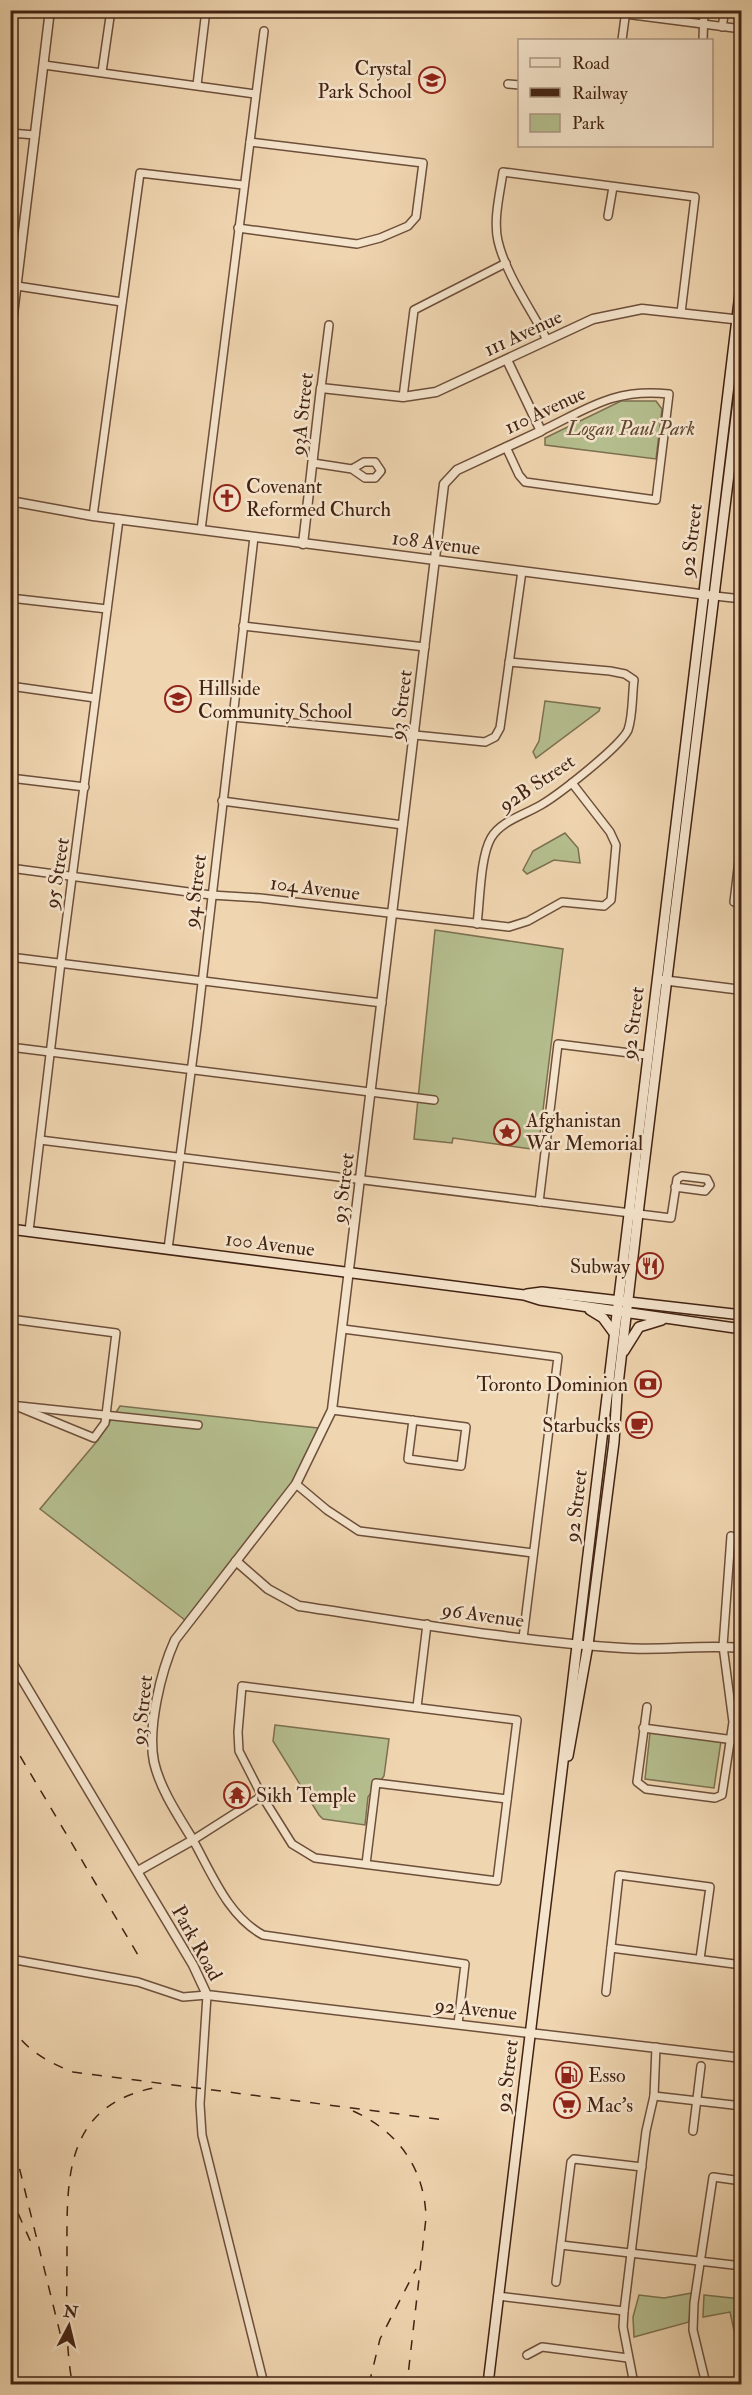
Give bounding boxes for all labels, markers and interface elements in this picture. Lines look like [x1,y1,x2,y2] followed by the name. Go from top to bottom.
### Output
[518,39,713,147] legend
[572,52,610,75] text: Road
[317,56,412,104] place label: Crystal Park School
[417,65,447,95] school or university icon: Crystal Park School
[572,82,629,105] text: Railway
[572,112,605,135] text: Park
[480,304,566,362] street label: 111 Avenue
[285,371,319,459] street label: 93A Street
[501,380,589,440] street label: 110 Avenue
[566,416,695,441] park label: Logan Paul Park
[246,474,392,522] place label: Covenant Reformed Church
[212,483,242,513] church icon: Covenant Reformed Church
[674,502,708,580] street label: 92 Street
[390,525,482,561] street label: 108 Avenue
[384,668,418,743] street label: 93 Street
[198,676,352,724] place label: Hillside Community School
[163,684,193,714] school or university icon: Hillside Community School
[493,748,580,819] street label: 92B Street
[39,835,75,912] street label: 95 Street
[178,853,212,931] street label: 94 Street
[269,870,361,906] street label: 104 Avenue
[616,985,650,1063] street label: 92 Street
[525,1108,643,1156] place label: Afghanistan War Memorial
[492,1117,522,1147] place icon: Afghanistan War Memorial
[326,1151,360,1226] street label: 93 Street
[224,1226,316,1262] street label: 100 Avenue
[635,1251,665,1281] restaurant icon: Subway
[570,1254,631,1279] place label: Subway
[633,1369,663,1399] bank icon: Toronto Dominion
[476,1372,628,1397] place label: Toronto Dominion
[624,1410,654,1440] cafe icon: Starbucks
[542,1413,620,1438] place label: Starbucks
[559,1468,593,1546] street label: 92 Street
[438,1597,526,1633] street label: 96 Avenue
[126,1673,158,1748] street label: 93 Street
[222,1780,252,1810] temple icon: Sikh Temple
[256,1783,356,1809] place label: Sikh Temple
[166,1901,228,1985] street label: Park Road
[432,1992,518,2026] street label: 92 Avenue
[490,2038,524,2116] street label: 92 Street
[554,2060,584,2090] fuel station icon: Esso
[588,2063,626,2088] place label: Esso
[552,2090,582,2120] supermarket icon: Mac's
[586,2093,633,2118] place label: Mac's
[39,2296,99,2356] north arrow
[61,2301,80,2323] text: N

